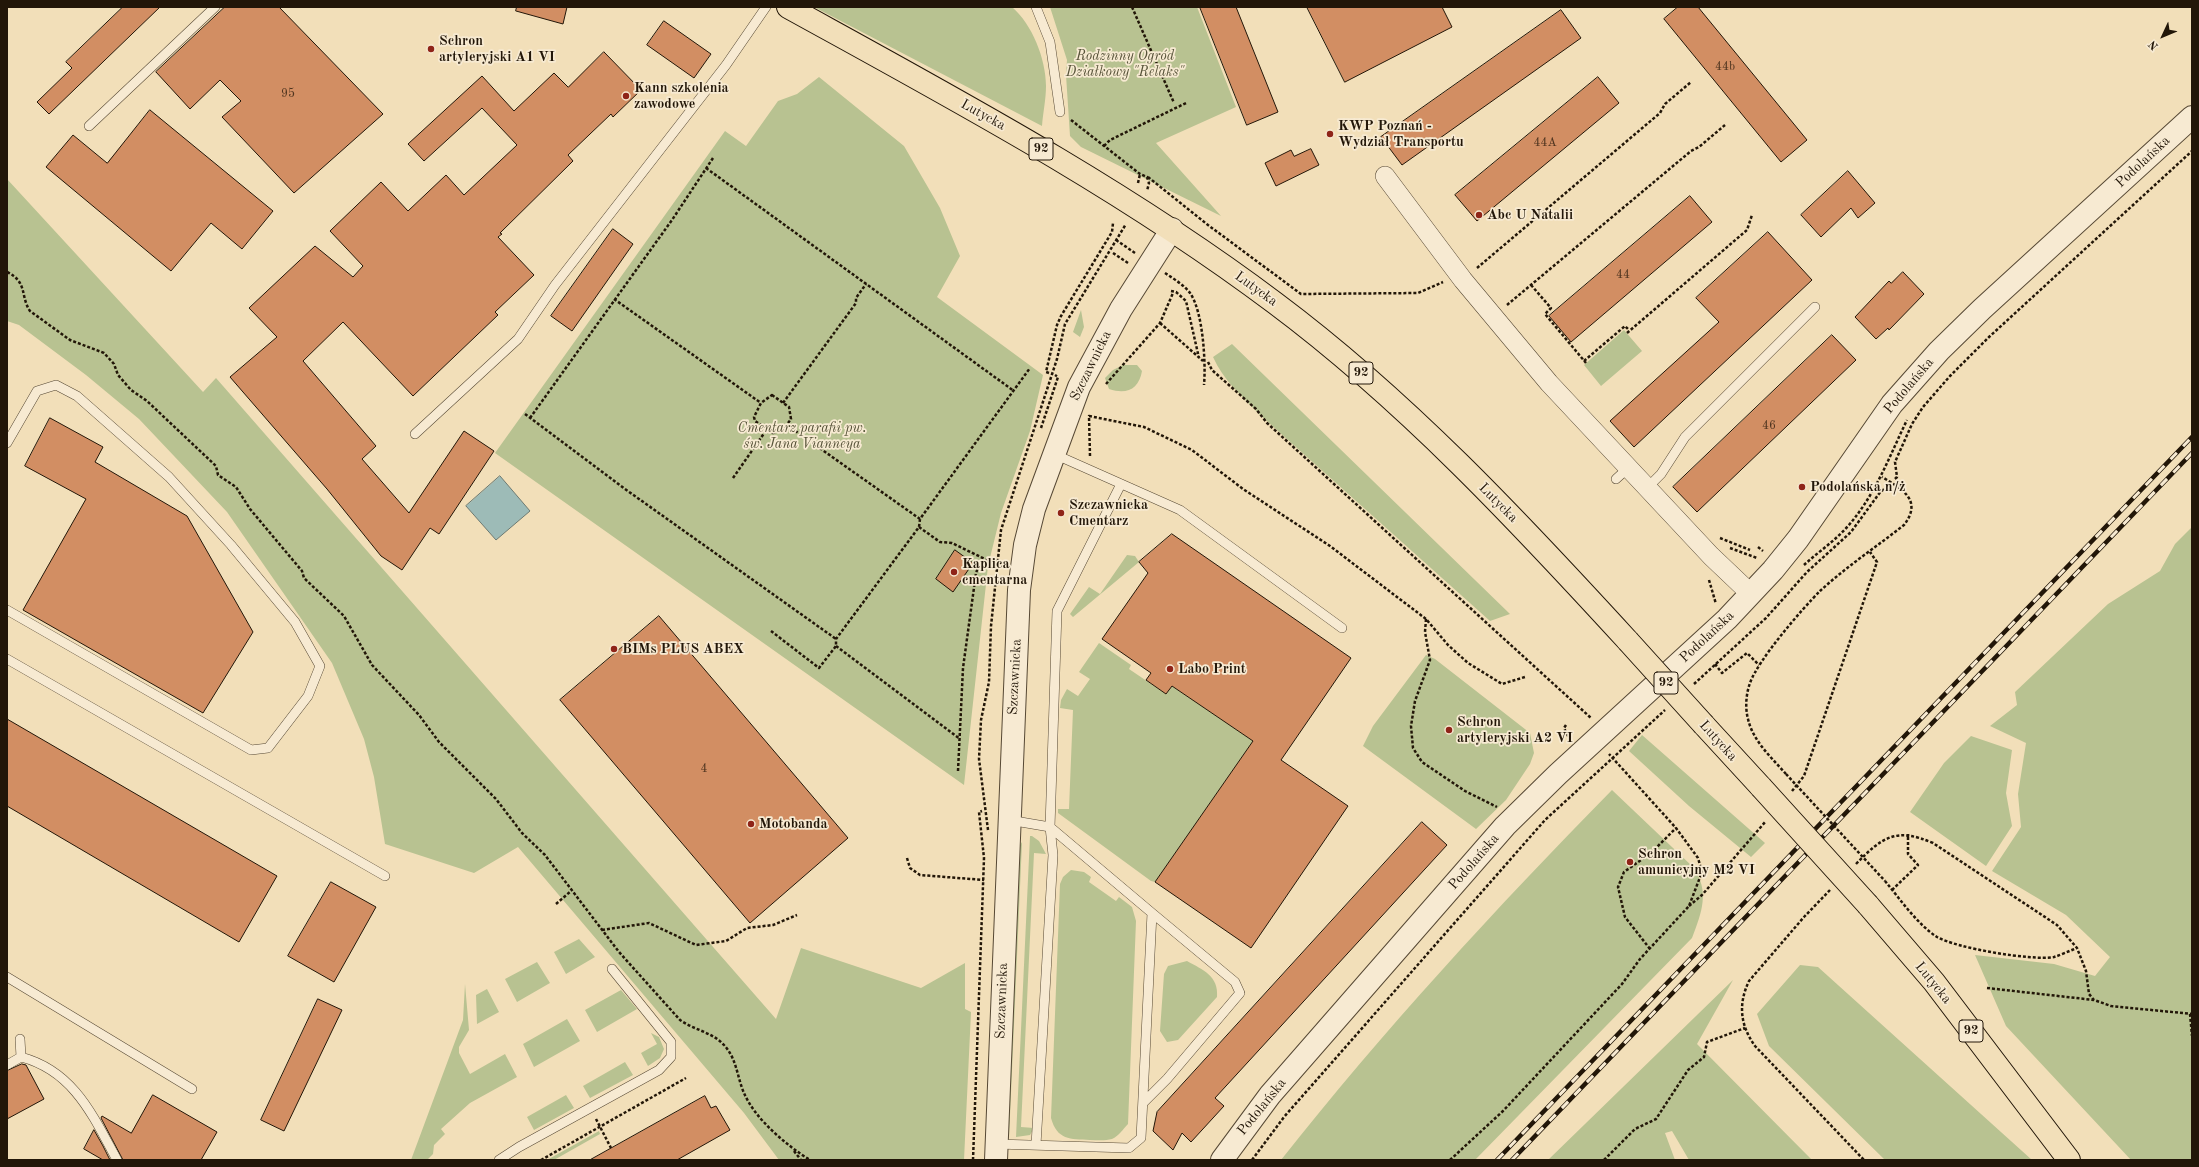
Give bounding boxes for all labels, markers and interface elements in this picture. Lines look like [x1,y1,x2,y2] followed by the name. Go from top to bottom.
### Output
[2143,16,2183,56] north arrow
[439,33,555,66] place label: Schron artyleryjski A1 VI
[2147,38,2161,52] text: N
[426,44,436,54] marker: Schron artyleryjski A1 VI
[1066,48,1184,80] park label: Rodzinny Ogród Działkowy "Relaks"
[1715,60,1735,74] house number: 44b
[634,80,729,112] place label: Kann szkolenia zawodowe
[281,87,295,101] house number: 95
[621,91,631,101] marker: Kann szkolenia zawodowe
[958,96,1008,134] street label: Lutycka
[1338,118,1464,150] place label: KWP Poznań - Wydział Transportu
[1325,129,1335,139] marker: KWP Poznań - Wydział Transportu
[2112,132,2174,192] street label: Podolańska
[1533,136,1557,150] house number: 44A
[1029,138,1053,160] road number: 92
[1487,207,1573,223] place label: Abc U Natalii
[1474,210,1484,220] marker: Abc U Natalii
[1231,268,1281,310] street label: Lutycka
[1616,268,1630,282] house number: 44
[1067,328,1115,404] street label: Szczawnicka
[1881,354,1937,418] street label: Podolańska
[1349,362,1373,384] road number: 92
[1762,419,1776,433] house number: 46
[738,420,866,452] park label: Cmentarz parafii pw. św. Jana Vianneya
[1810,479,1905,495] place label: Podolańska n/ż
[1475,480,1521,526] street label: Lutycka
[1797,482,1807,492] marker: Podolańska n/ż
[1069,497,1148,530] place label: Szczawnicka Cmentarz
[1056,508,1066,518] marker: Szczawnicka Cmentarz
[962,556,1027,588] place label: Kaplica cmentarna
[949,567,959,577] marker: Kaplica cmentarna
[1676,607,1738,667] street label: Podolańska
[1005,639,1025,715] street label: Szczawnicka
[622,641,744,657] place label: BIMs PLUS ABEX
[609,644,619,654] marker: BIMs PLUS ABEX
[1178,661,1246,677] place label: Labo Print
[1165,664,1175,674] marker: Labo Print
[1654,672,1678,694] road number: 92
[1457,714,1573,746] place label: Schron artyleryjski A2 VI
[1695,717,1741,765] street label: Lutycka
[1444,725,1454,735] marker: Schron artyleryjski A2 VI
[701,762,707,776] house number: 4
[759,816,828,832] place label: Motobanda
[746,819,756,829] marker: Motobanda
[1445,831,1503,893] street label: Podolańska
[1638,846,1755,878] place label: Schron amunicyjny M2 VI
[1625,857,1635,867] marker: Schron amunicyjny M2 VI
[1911,959,1955,1007] street label: Lutycka
[992,963,1012,1039] street label: Szczawnicka
[1959,1020,1983,1042] road number: 92
[1234,1075,1290,1139] street label: Podolańska

